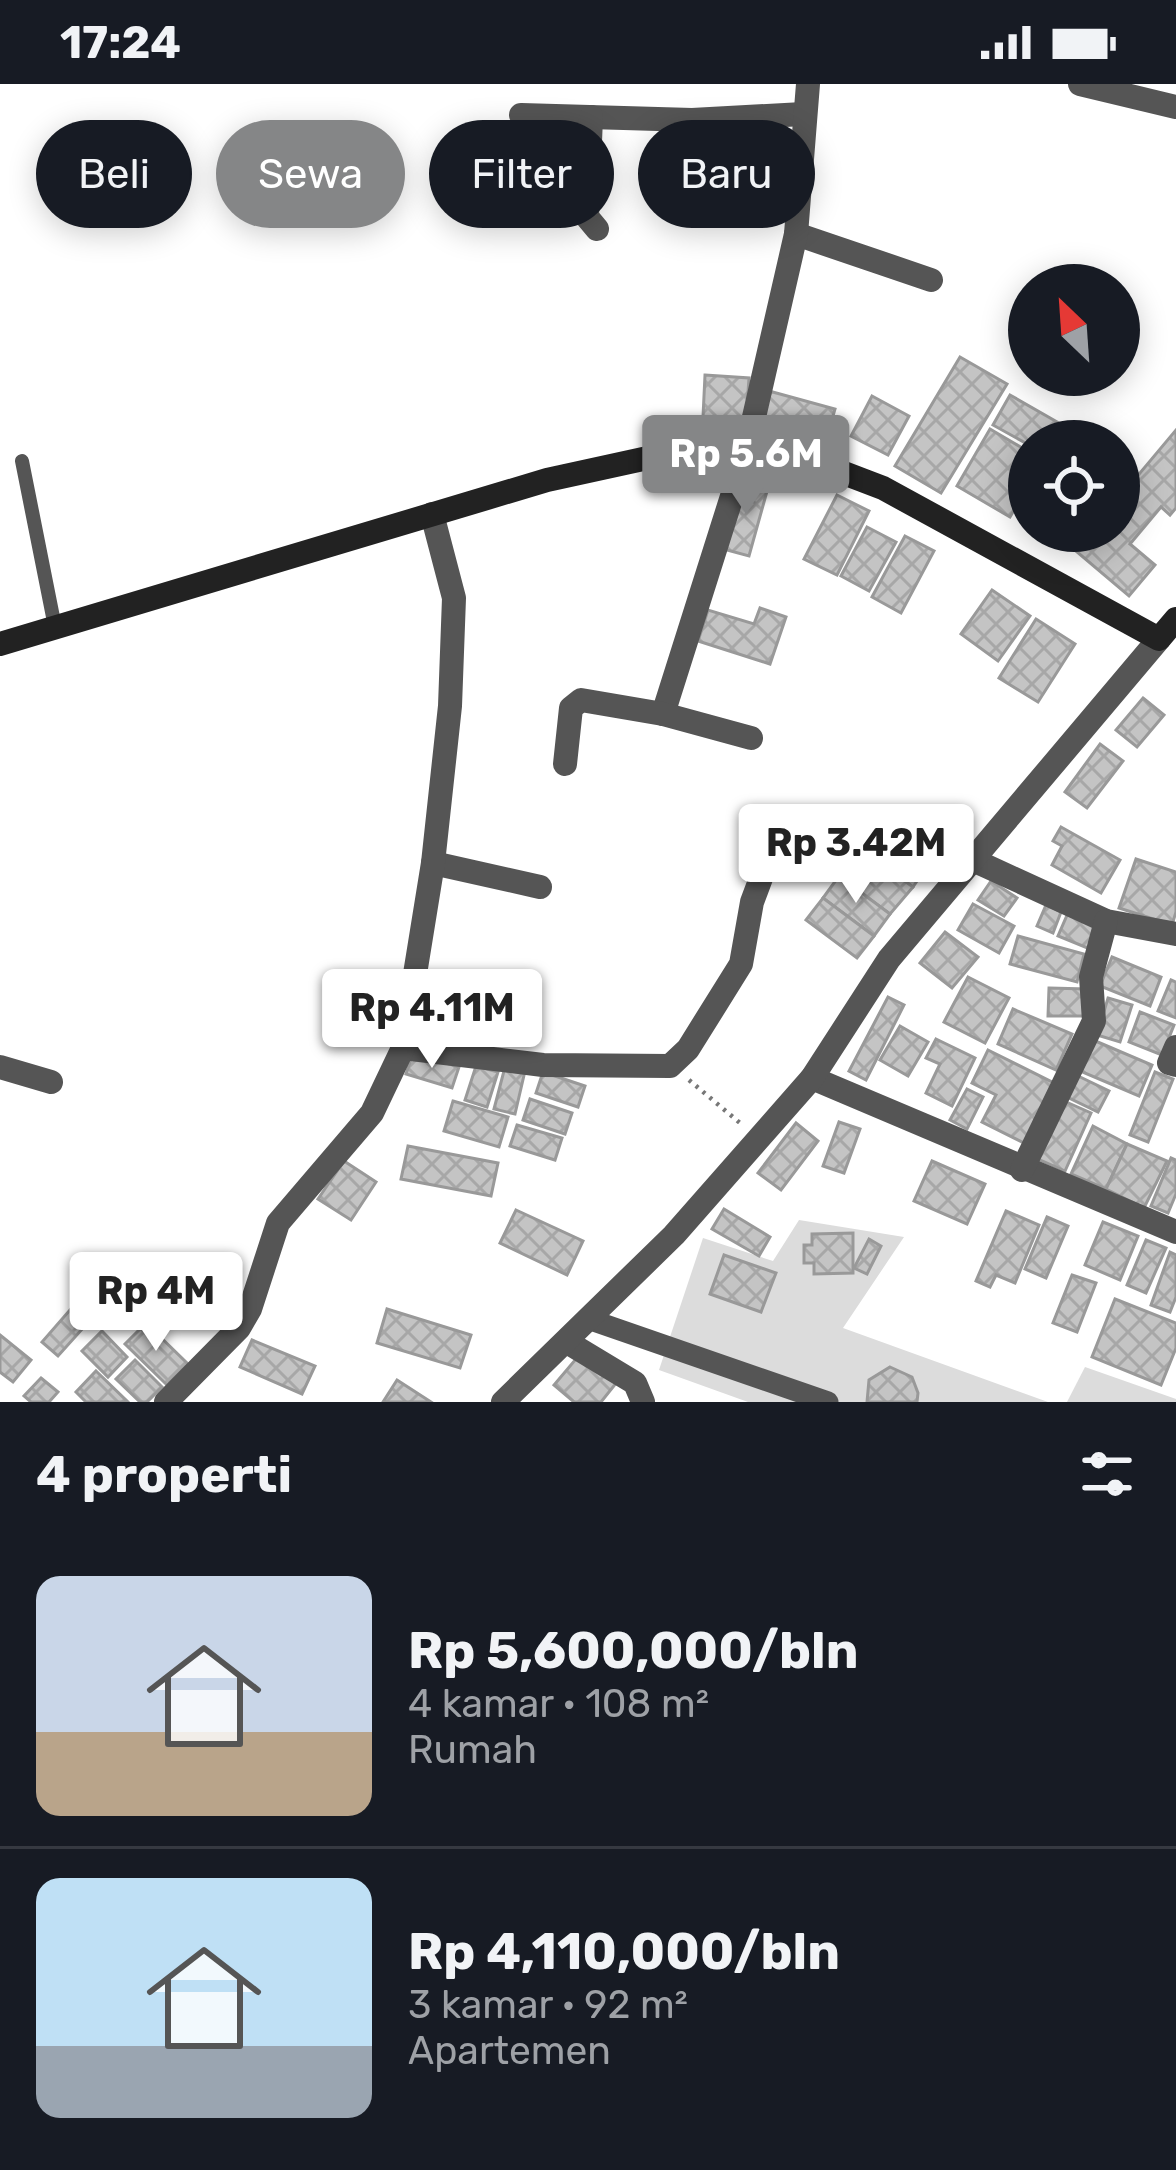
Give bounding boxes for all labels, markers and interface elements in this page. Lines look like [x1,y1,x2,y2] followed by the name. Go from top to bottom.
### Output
[60,16,181,69] text: 17:24
[36,120,192,228] chip: Beli
[216,120,405,228] chip: Sewa
[429,120,614,228] chip: Filter
[638,120,815,228] chip: Baru
[1008,264,1140,396] north arrow
[1008,264,1140,552] map controls
[635,415,857,517] pin: Rp 5.6M
[1008,420,1140,552] button: locate
[669,431,823,477] text: Rp 5.6M
[732,804,980,906] pin: Rp 3.42M
[766,820,946,866] text: Rp 3.42M
[308,969,556,1071] pin: Rp 4.11M
[349,985,515,1031] text: Rp 4.11M
[72,1252,240,1354] pin: Rp 4M
[97,1268,215,1314] text: Rp 4M
[1074,1441,1140,1507] icon: filters
[36,1444,292,1505] text: 4 properti
[408,1620,858,1681] text: Rp 5,600,000/bln
[132,1624,276,1768] icon: home
[408,1681,709,1727] text: 4 kamar · 108 m²
[408,1727,537,1773] text: Rumah
[408,1921,840,1982] text: Rp 4,110,000/bln
[132,1926,276,2070] icon: home
[408,1982,688,2028] text: 3 kamar · 92 m²
[408,2028,611,2074] text: Apartemen

